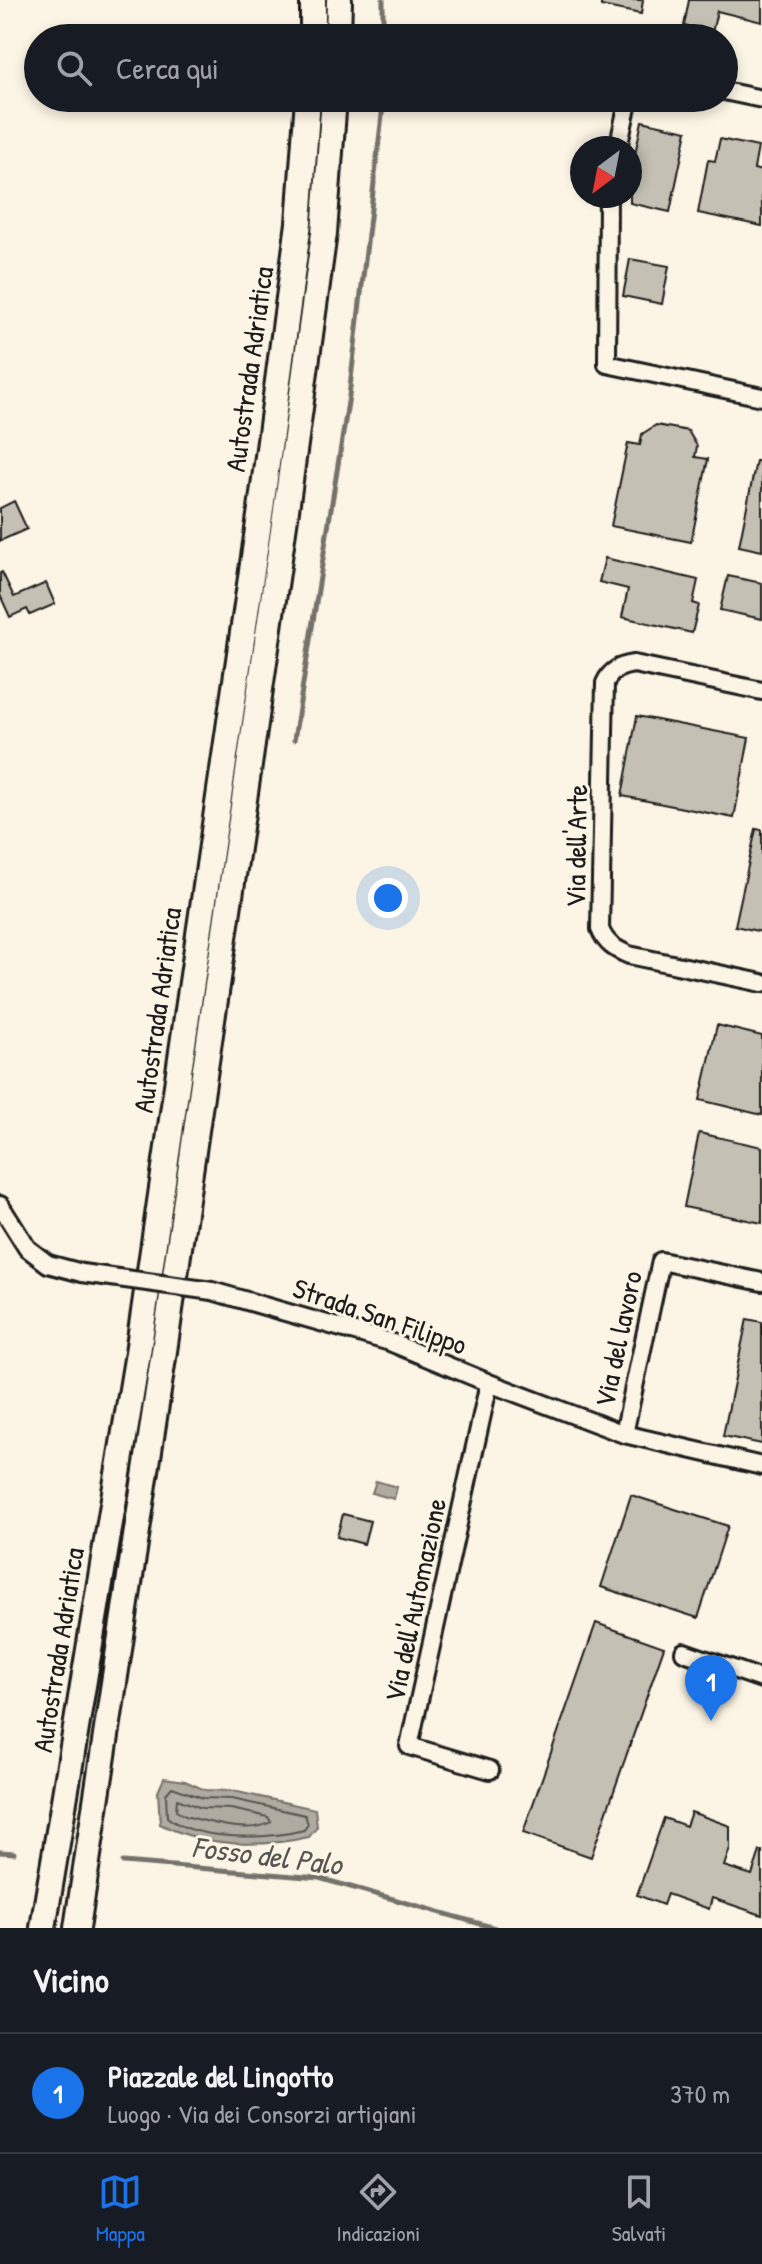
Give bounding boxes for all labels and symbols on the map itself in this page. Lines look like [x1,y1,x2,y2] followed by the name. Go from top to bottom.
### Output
[570,136,642,208] north arrow
[216,264,282,474] street label: Autostrada Adriatica
[556,784,596,908] street label: Via dell'Arte
[368,878,408,918] your location
[124,905,190,1115] street label: Autostrada Adriatica
[585,1267,651,1411] street label: Via del lavoro
[288,1269,472,1363] street label: Strada San Filippo
[375,1495,455,1705] street label: Via dell'Automazione
[23,1545,93,1755] street label: Autostrada Adriatica
[685,1655,737,1721] pin: 1
[190,1826,346,1884] water label: Fosso del Palo

